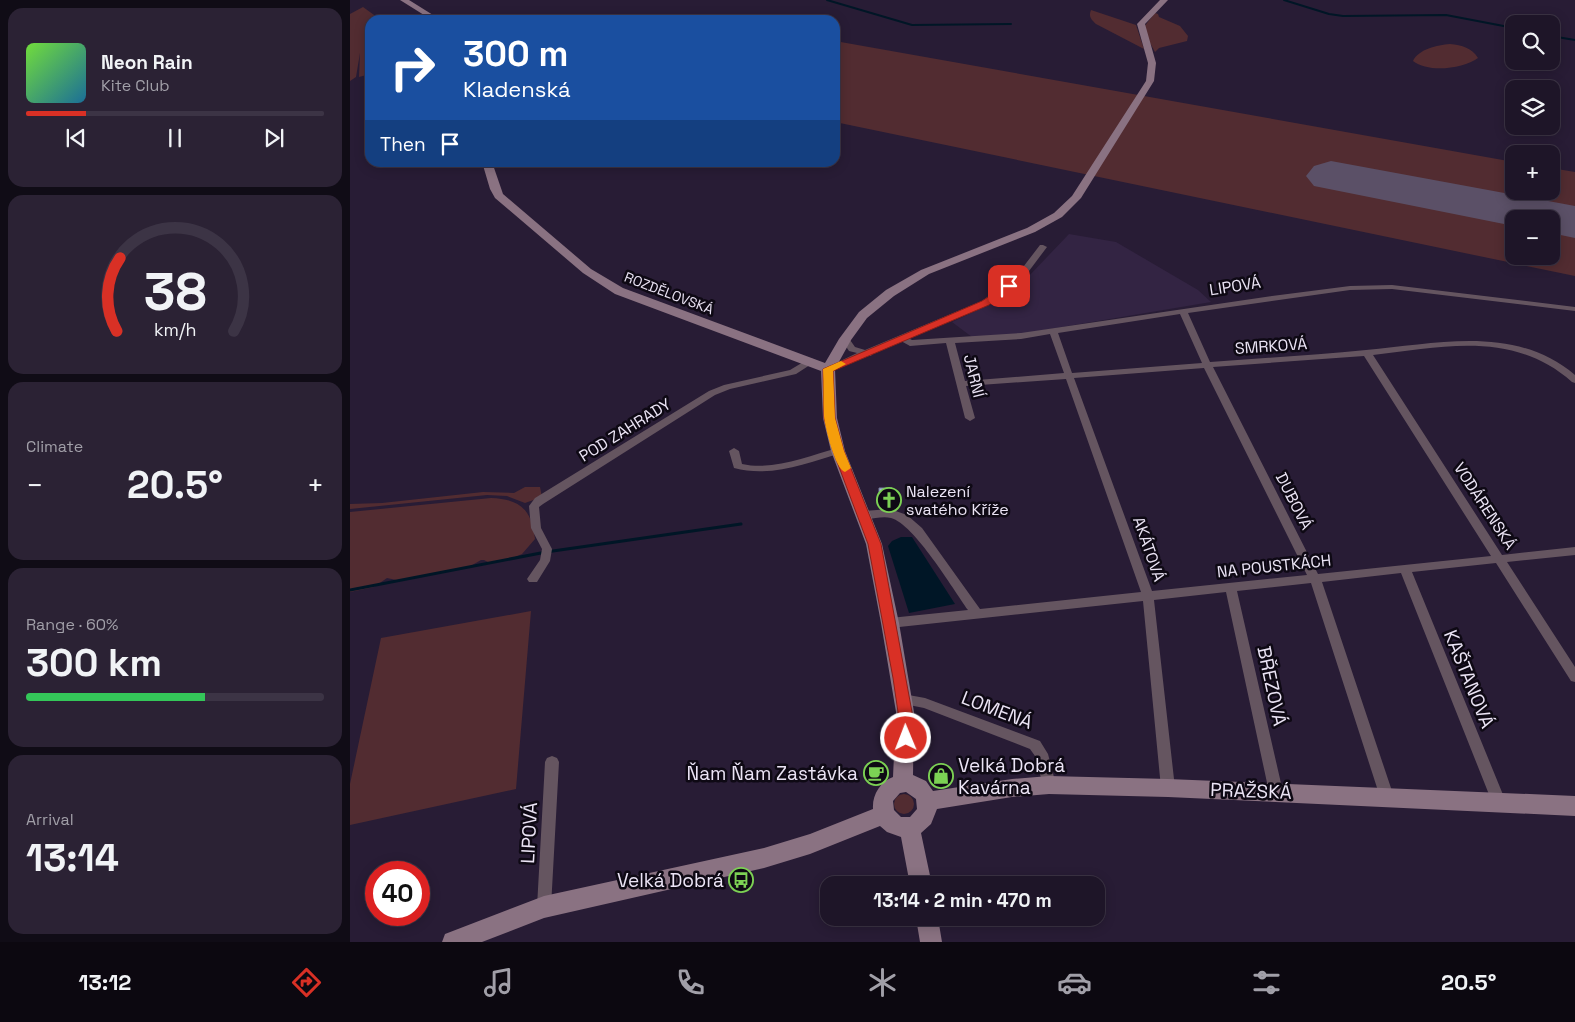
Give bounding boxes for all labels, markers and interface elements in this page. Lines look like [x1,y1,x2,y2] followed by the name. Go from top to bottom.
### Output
[1505,15,1560,265] map controls
[1505,15,1560,70] button: search
[463,32,568,76] text: 300 m
[380,35,445,100] icon: right
[101,50,193,75] text: Neon Rain
[101,75,170,96] text: Kite Club
[463,75,571,103] text: Kladenská
[1505,80,1560,135] button: layers
[62,124,90,152] icon: previous
[161,124,189,152] icon: pause
[260,124,288,152] icon: next
[436,130,464,158] icon: arrive
[380,132,426,157] text: Then
[1505,145,1560,200] button: +
[1505,210,1560,265] button: −
[144,259,206,325] text: 38
[988,265,1030,307] pin
[622,268,716,318] street label: ROZDĚLOVSKÁ
[995,272,1023,300] icon: arrive
[1208,272,1262,300] street label: LIPOVÁ
[154,318,196,341] text: km/h
[1234,333,1308,359] street label: SMRKOVÁ
[959,352,989,400] street label: JARNÍ
[575,393,675,467] street label: POD ZAHRADY
[26,436,83,457] text: Climate
[1449,458,1521,554] street label: VODÁRENSKÁ
[127,461,223,509] text: 20.5°
[26,467,43,503] text: −
[307,467,324,503] text: +
[1271,469,1317,533] street label: DUBOVÁ
[906,481,1009,520] place label: Nalezení svatého Kříže
[876,487,902,513] church icon: Nalezení svatého Kříže
[1128,514,1170,584] street label: AKÁTOVÁ
[1216,550,1332,582] street label: NA POUSTKÁCH
[26,614,118,635] text: Range · 60%
[1438,626,1500,732] street label: KAŠTANOVÁ
[26,639,162,687] text: 300 km
[1251,644,1293,728] street label: BŘEZOVÁ
[958,685,1036,735] street label: LOMENÁ
[879,711,931,763] position arrow
[958,753,1065,800] place label: Velká Dobrá Kavárna
[863,760,889,786] cafe icon: Ňam Ňam Zastávka
[687,761,858,786] place label: Ňam Ňam Zastávka
[928,763,954,789] shop icon: Velká Dobrá Kavárna
[1210,777,1292,805] street label: PRAŽSKÁ
[515,802,543,864] street label: LIPOVÁ
[26,809,74,830] text: Arrival
[26,834,119,882] text: 13:14
[365,861,430,926] speed limit sign: 40
[728,867,754,893] bus stop icon: Velká Dobrá
[617,868,724,893] place label: Velká Dobrá
[873,888,1052,913] text: 13:14 · 2 min · 470 m
[289,965,324,1000] icon: directions
[481,965,516,1000] icon: music
[673,965,708,1000] icon: phone
[865,965,900,1000] icon: climate
[1057,965,1092,1000] icon: car
[1249,965,1284,1000] icon: filters
[79,968,131,996] text: 13:12
[1441,968,1496,996] text: 20.5°

